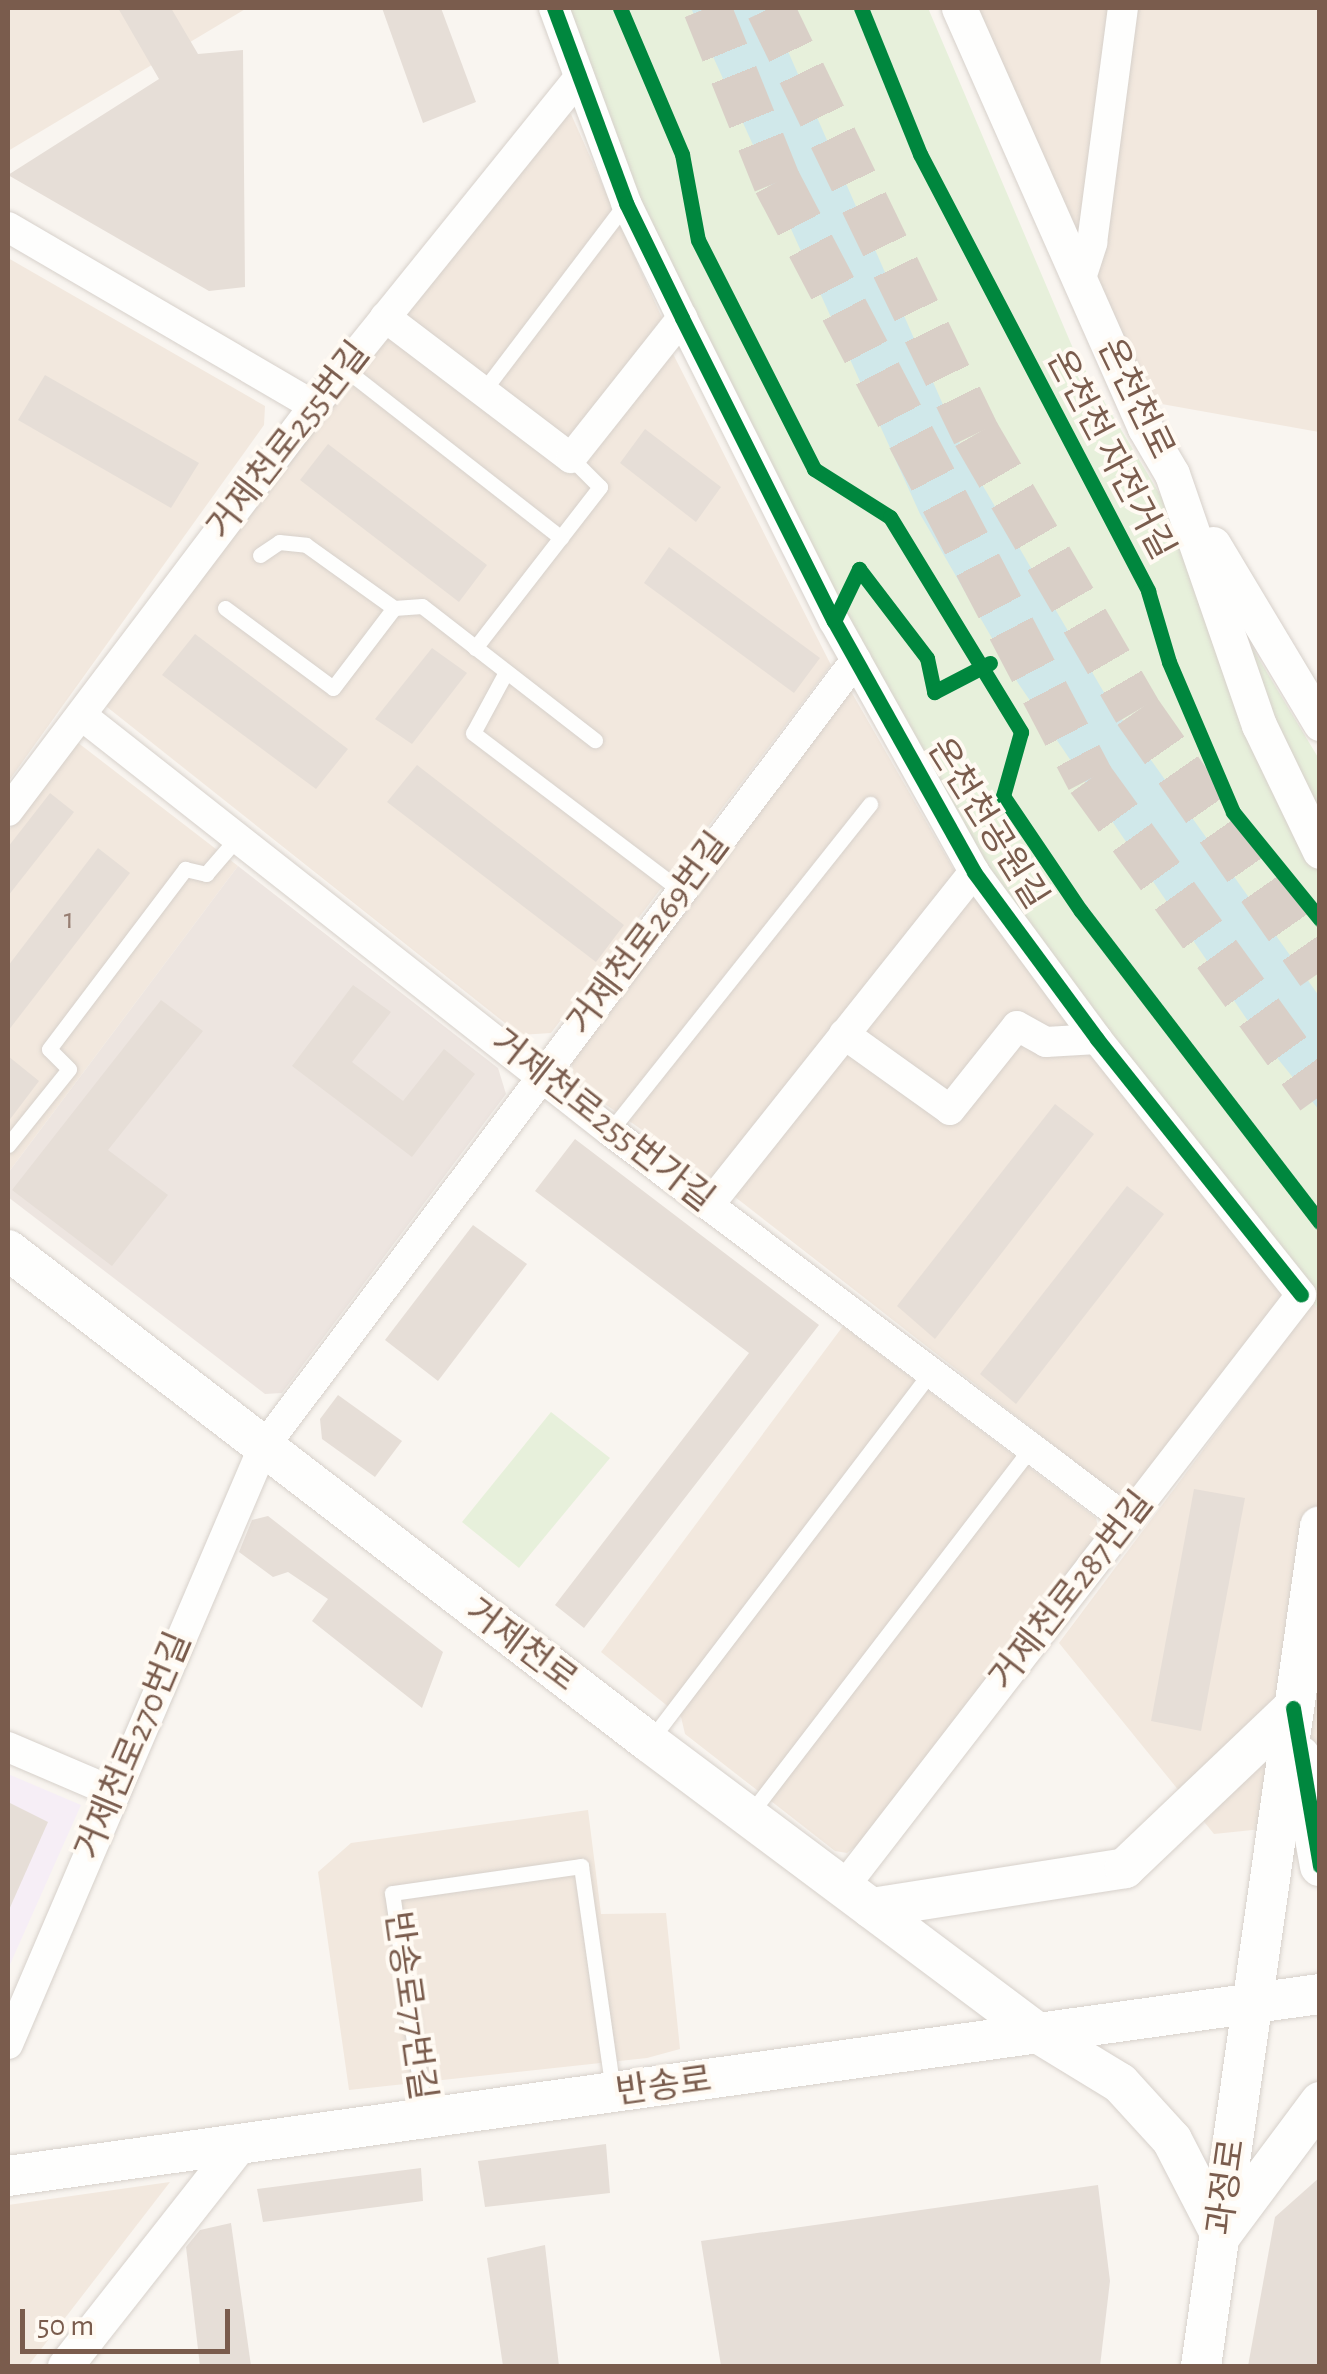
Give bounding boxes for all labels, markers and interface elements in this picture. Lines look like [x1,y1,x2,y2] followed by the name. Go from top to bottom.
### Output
[1088,332,1182,466] street label: 온천천로
[199,334,379,548] street label: 거제천로255번길
[1037,343,1183,567] street label: 온천천 자전거길
[918,731,1056,917] street label: 온천천공원길
[559,825,739,1043] street label: 거제천로269번길
[64,901,74,937] house number: 1
[482,1021,722,1221] street label: 거제천로255번가길
[981,1483,1163,1699] street label: 거제천로287번길
[457,1590,585,1702] street label: 거제천로
[67,1626,201,1866] street label: 거제천로270번길
[375,1909,443,2103] street label: 반송로77번길
[613,2059,715,2115] street label: 반송로
[1199,2136,1255,2238] street label: 과정로
[25,2289,235,2351] scale bar
[37,2311,94,2341] text: 50 m

